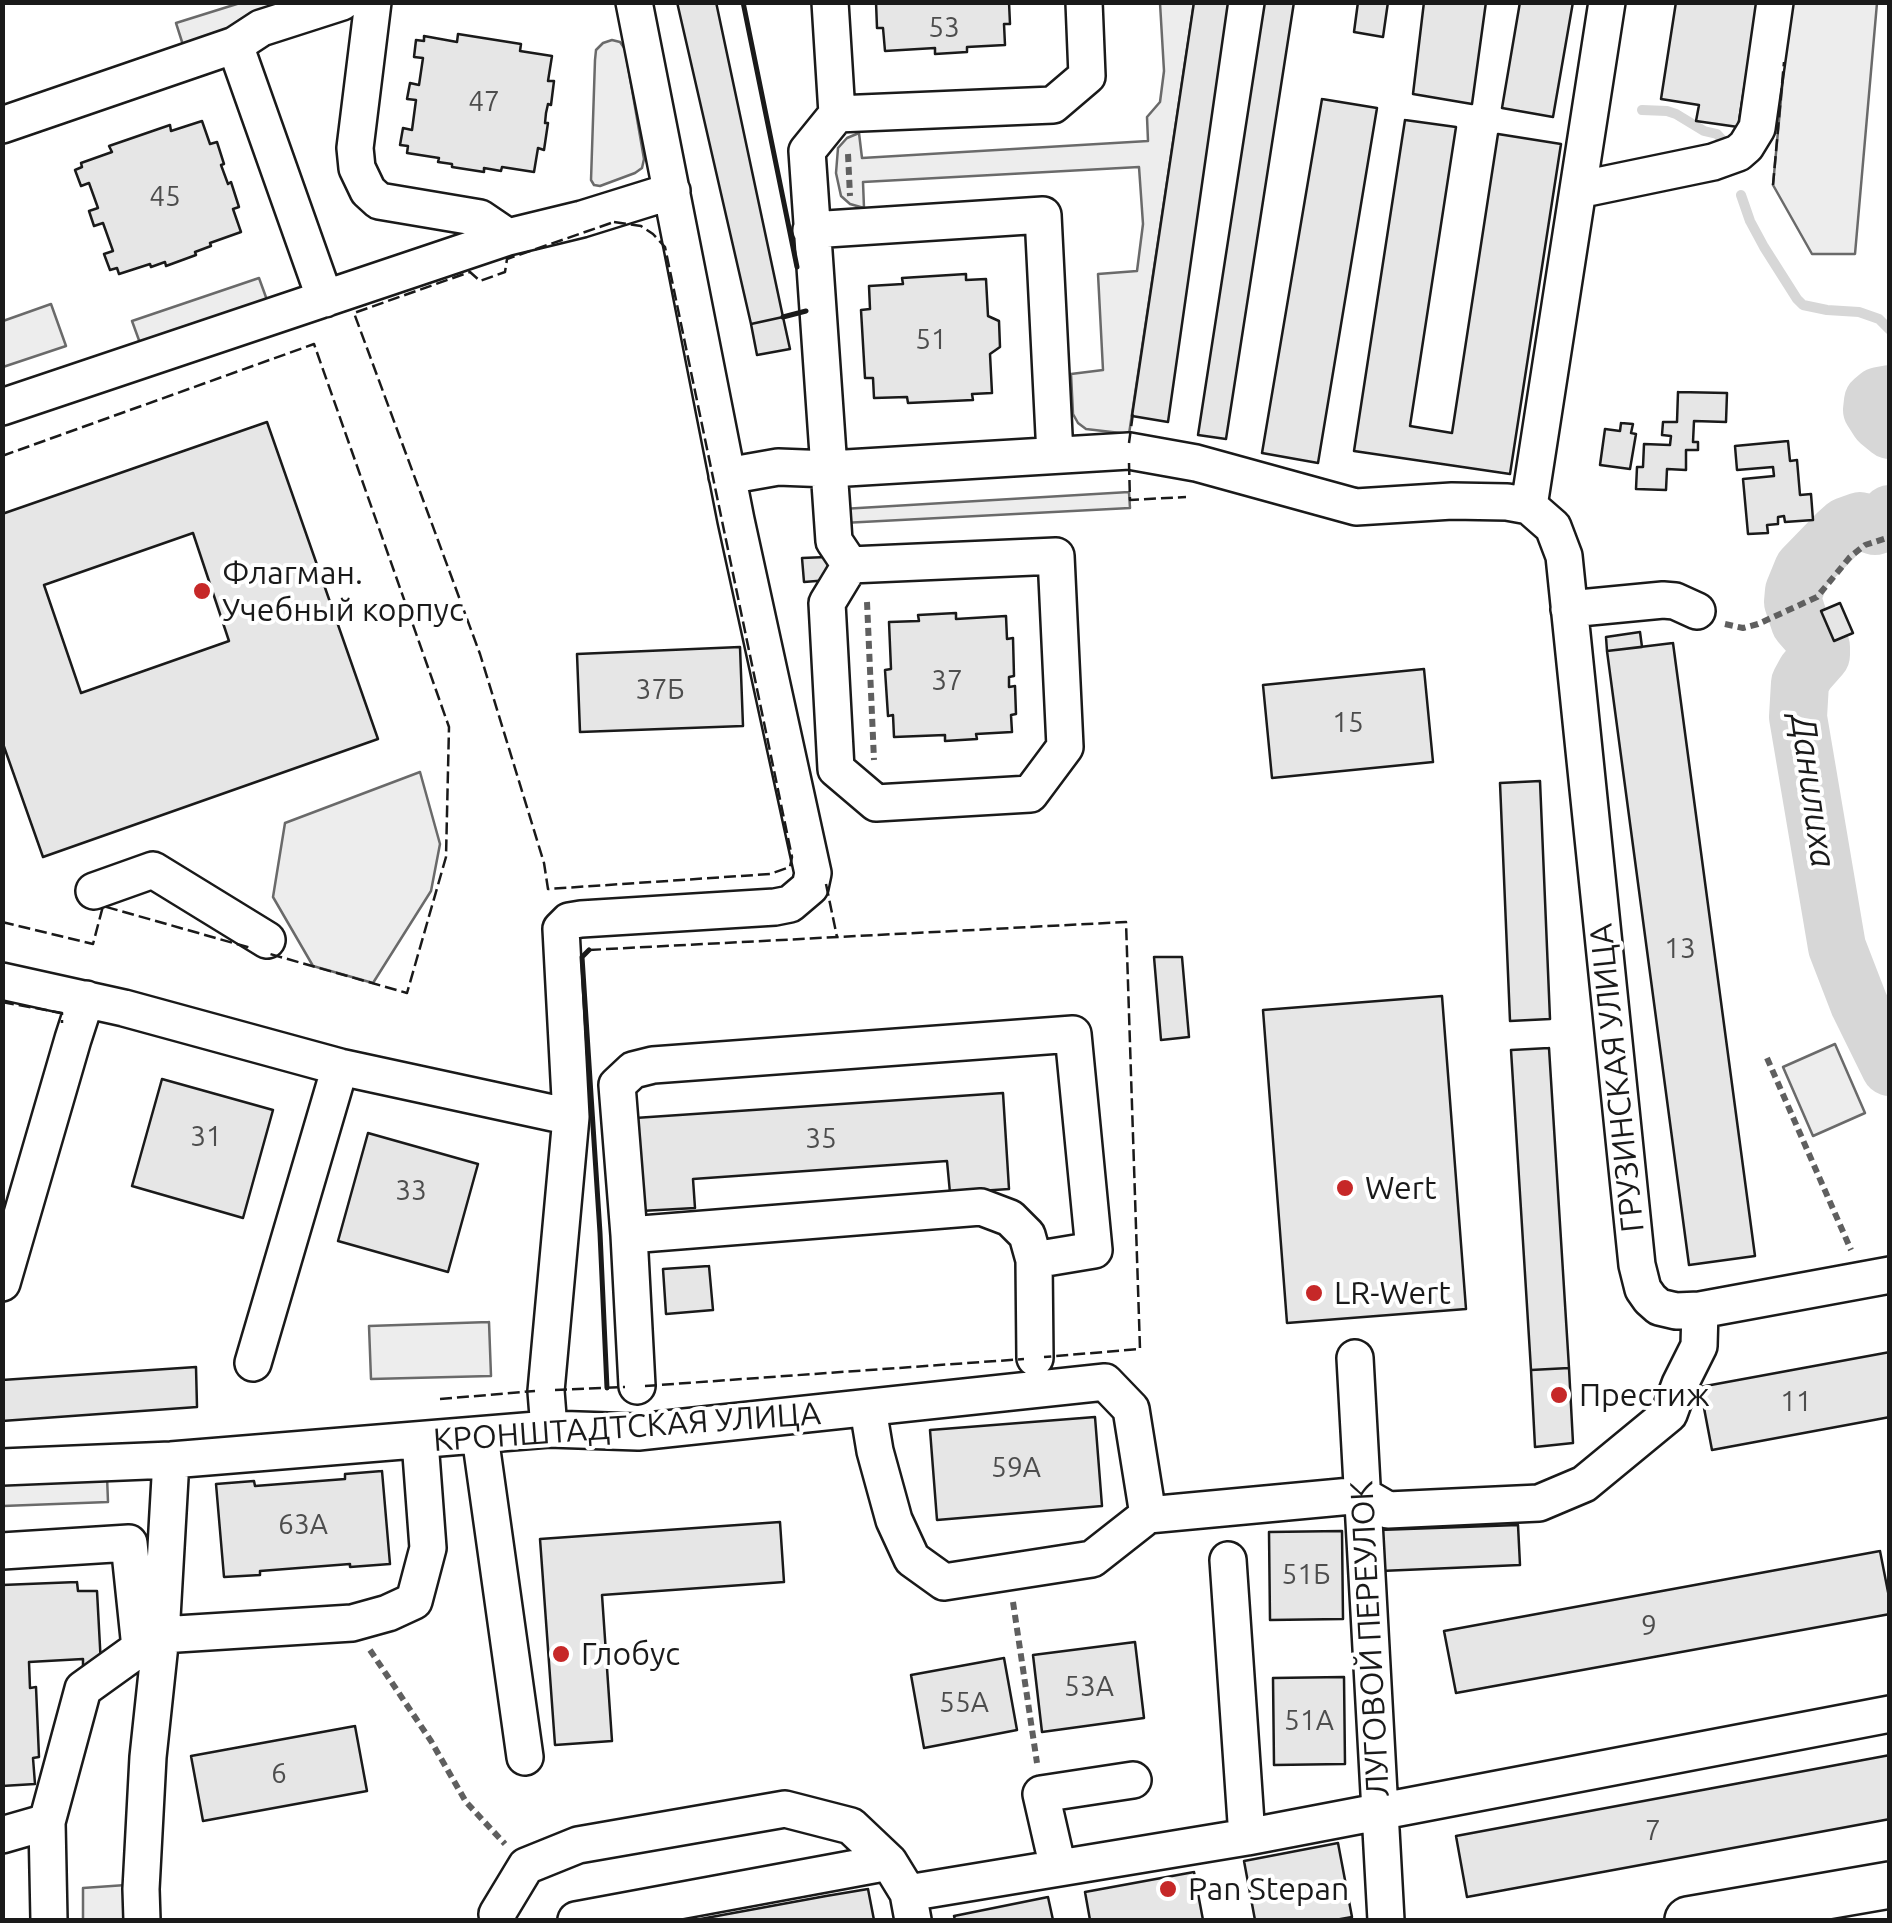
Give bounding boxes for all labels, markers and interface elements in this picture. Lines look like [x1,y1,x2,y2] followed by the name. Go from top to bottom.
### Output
[928,11,960,45] house number: 53
[468,85,500,119] house number: 47
[149,180,181,214] house number: 45
[915,323,947,357] house number: 51
[222,554,464,629] place label: Флагман. Учебный корпус
[191,580,213,602] marker: Флагман. Учебный корпус
[931,664,963,698] house number: 37
[636,673,684,707] house number: 37Б
[1332,706,1364,740] house number: 15
[1781,712,1845,870] water label: Данилиха
[1582,922,1652,1234] street label: ГРУЗИНСКАЯ УЛИЦА
[1664,932,1696,966] house number: 13
[190,1120,222,1154] house number: 31
[805,1122,837,1156] house number: 35
[1365,1169,1436,1207] place label: Wert
[395,1174,427,1208] house number: 33
[1334,1177,1356,1199] marker: Wert
[1334,1274,1451,1312] place label: LR-Wert
[1303,1282,1325,1304] marker: LR-Wert
[1579,1376,1710,1414] place label: Престиж
[1548,1384,1570,1406] marker: Престиж
[1780,1385,1812,1419] house number: 11
[432,1394,822,1460] street label: КРОНШТАДТСКАЯ УЛИЦА
[991,1451,1041,1485] house number: 59А
[1343,1480,1397,1798] street label: ЛУГОВОЙ ПЕРЕУЛОК
[278,1508,328,1542] house number: 63А
[1282,1558,1330,1592] house number: 51Б
[1641,1609,1657,1643] house number: 9
[581,1635,680,1673] place label: Глобус
[550,1643,572,1665] marker: Глобус
[1064,1670,1114,1704] house number: 53А
[939,1686,989,1720] house number: 55А
[1284,1704,1334,1738] house number: 51А
[271,1757,287,1791] house number: 6
[1645,1814,1661,1848] house number: 7
[1188,1870,1349,1908] place label: Pan Stepan
[1157,1878,1179,1900] marker: Pan Stepan

